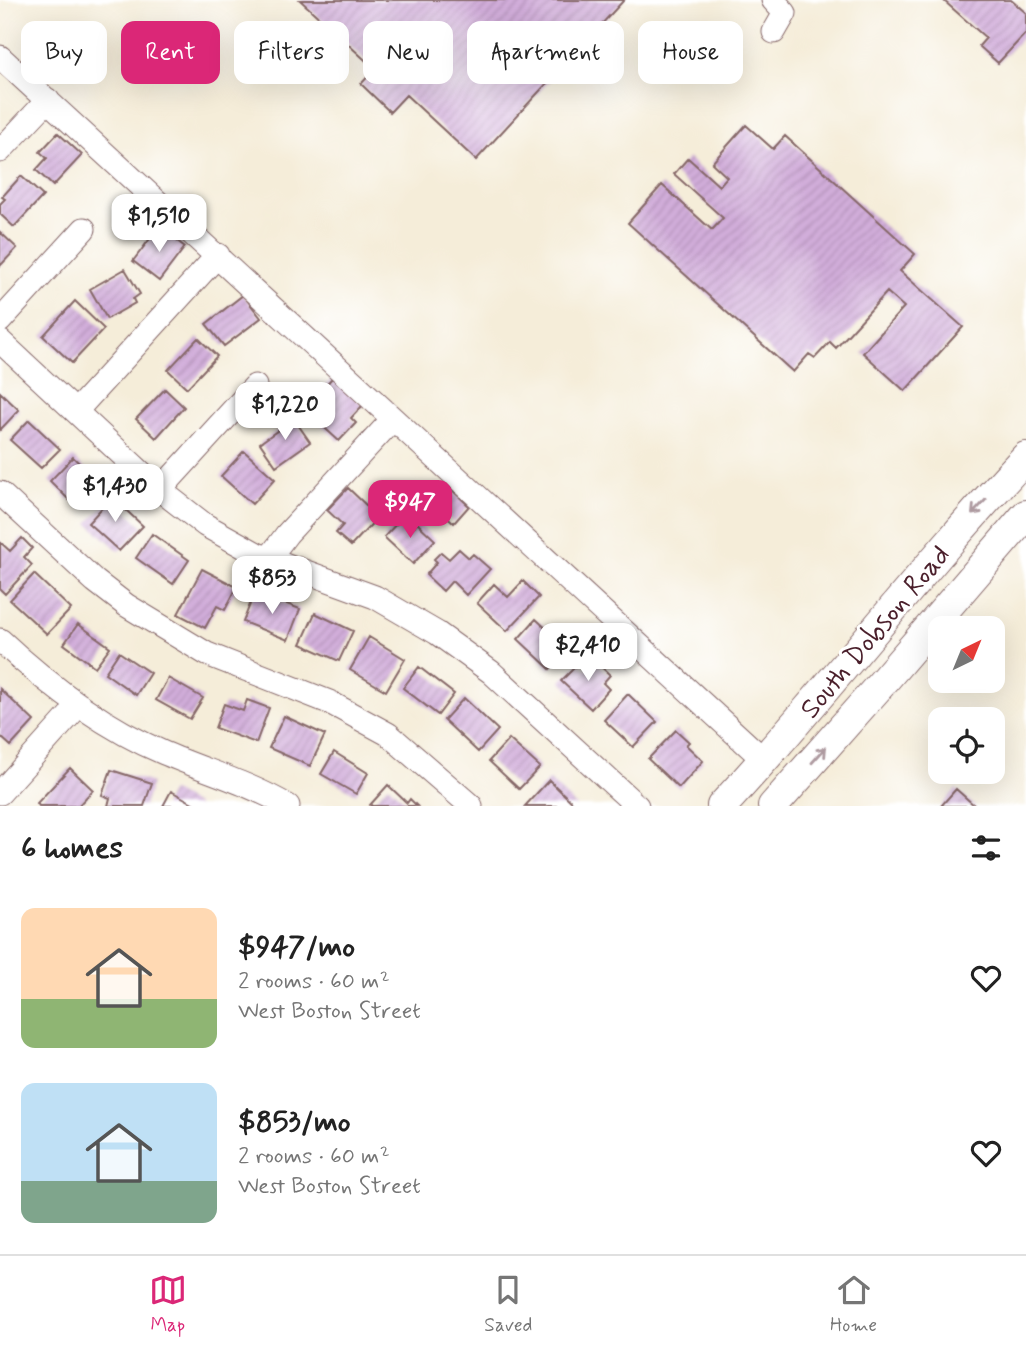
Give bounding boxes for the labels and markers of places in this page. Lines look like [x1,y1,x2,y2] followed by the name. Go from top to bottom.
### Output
[102,194,216,254] pin: $1,510
[228,382,342,442] pin: $1,220
[58,464,172,524] pin: $1,430
[369,480,451,540] pin: $947
[231,556,313,616] pin: $853
[531,624,645,683] pin: $2,410

